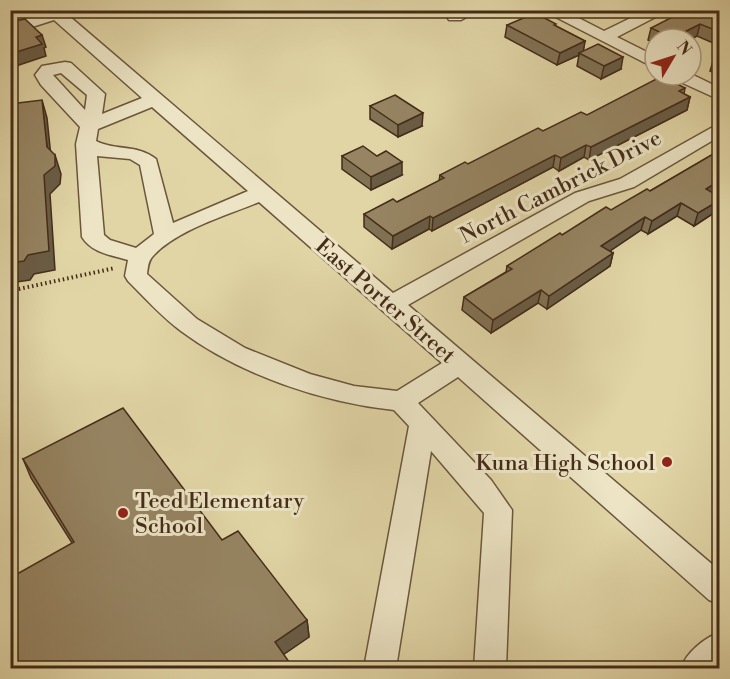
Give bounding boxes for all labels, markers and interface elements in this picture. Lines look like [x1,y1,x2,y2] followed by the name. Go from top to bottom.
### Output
[643,27,703,87] north arrow
[672,37,696,60] text: N
[455,125,666,250] street label: North Cambrick Drive
[309,233,461,370] street label: East Porter Street
[475,450,655,477] place label: Kuna High School
[660,455,674,469] marker: Kuna High School
[135,488,305,540] place label: Teed Elementary School
[116,506,130,520] marker: Teed Elementary School

